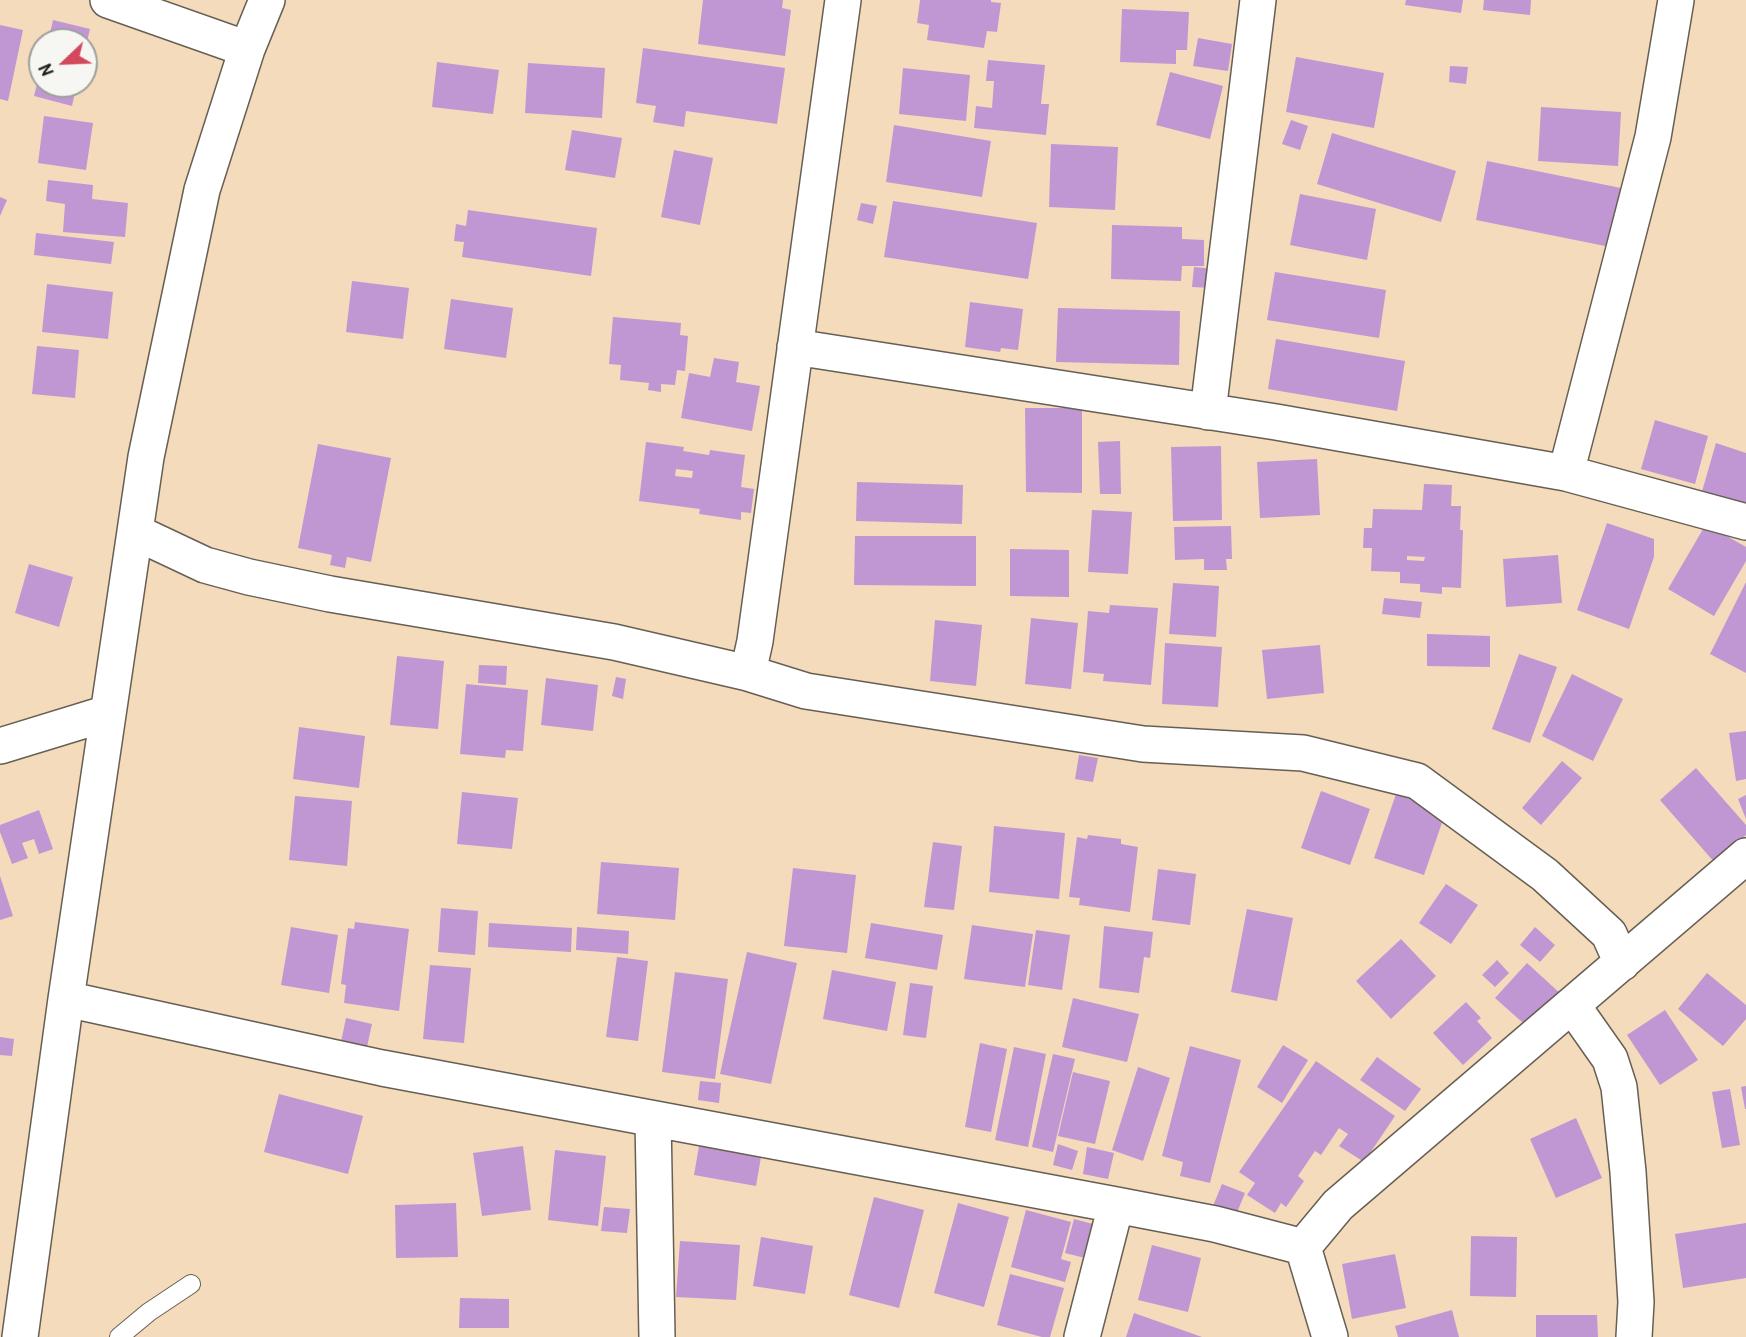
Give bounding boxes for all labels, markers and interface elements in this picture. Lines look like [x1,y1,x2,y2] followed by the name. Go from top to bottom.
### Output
[28,28,98,98] north arrow
[32,61,59,80] text: N

